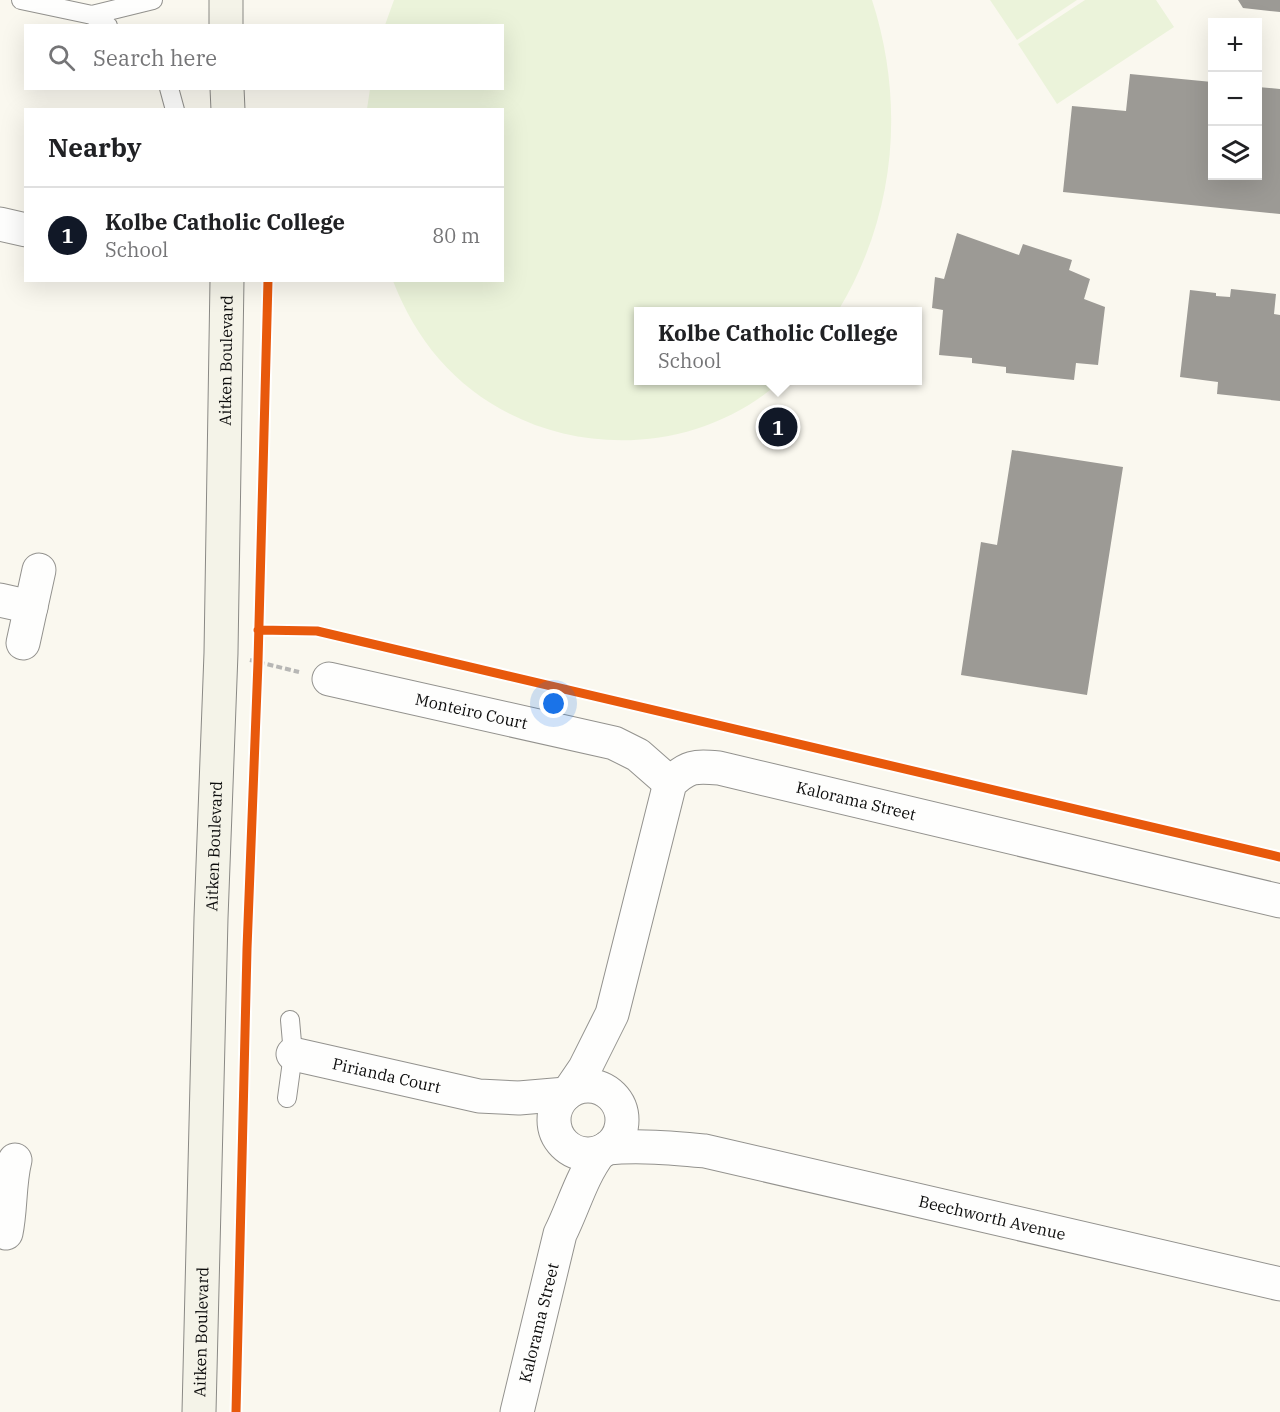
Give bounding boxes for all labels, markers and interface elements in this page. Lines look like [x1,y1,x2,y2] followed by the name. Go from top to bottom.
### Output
[1208,18,1262,180] map controls
[1208,18,1262,72] button: +
[24,24,504,90] search box
[45,41,78,74] icon: search
[93,43,217,72] text: Search here
[1208,72,1262,126] button: −
[1208,126,1262,180] button: layers
[48,130,142,164] text: Nearby
[105,207,345,236] text: Kolbe Catholic College
[62,222,74,249] text: 1
[432,222,480,249] text: 80 m
[105,236,168,263] text: School
[215,295,237,426] street label: Aitken Boulevard
[634,307,922,385] popup
[658,318,898,347] text: Kolbe Catholic College
[658,347,721,374] text: School
[758,404,798,450] pin: 1
[413,689,530,733] street label: Monteiro Court
[539,689,568,718] your location
[794,777,918,824] street label: Kalorama Street
[201,780,226,912] street label: Aitken Boulevard
[331,1053,443,1097] street label: Pirianda Court
[917,1191,1068,1244] street label: Beechworth Avenue
[515,1260,563,1384] street label: Kalorama Street
[189,1266,213,1397] street label: Aitken Boulevard

